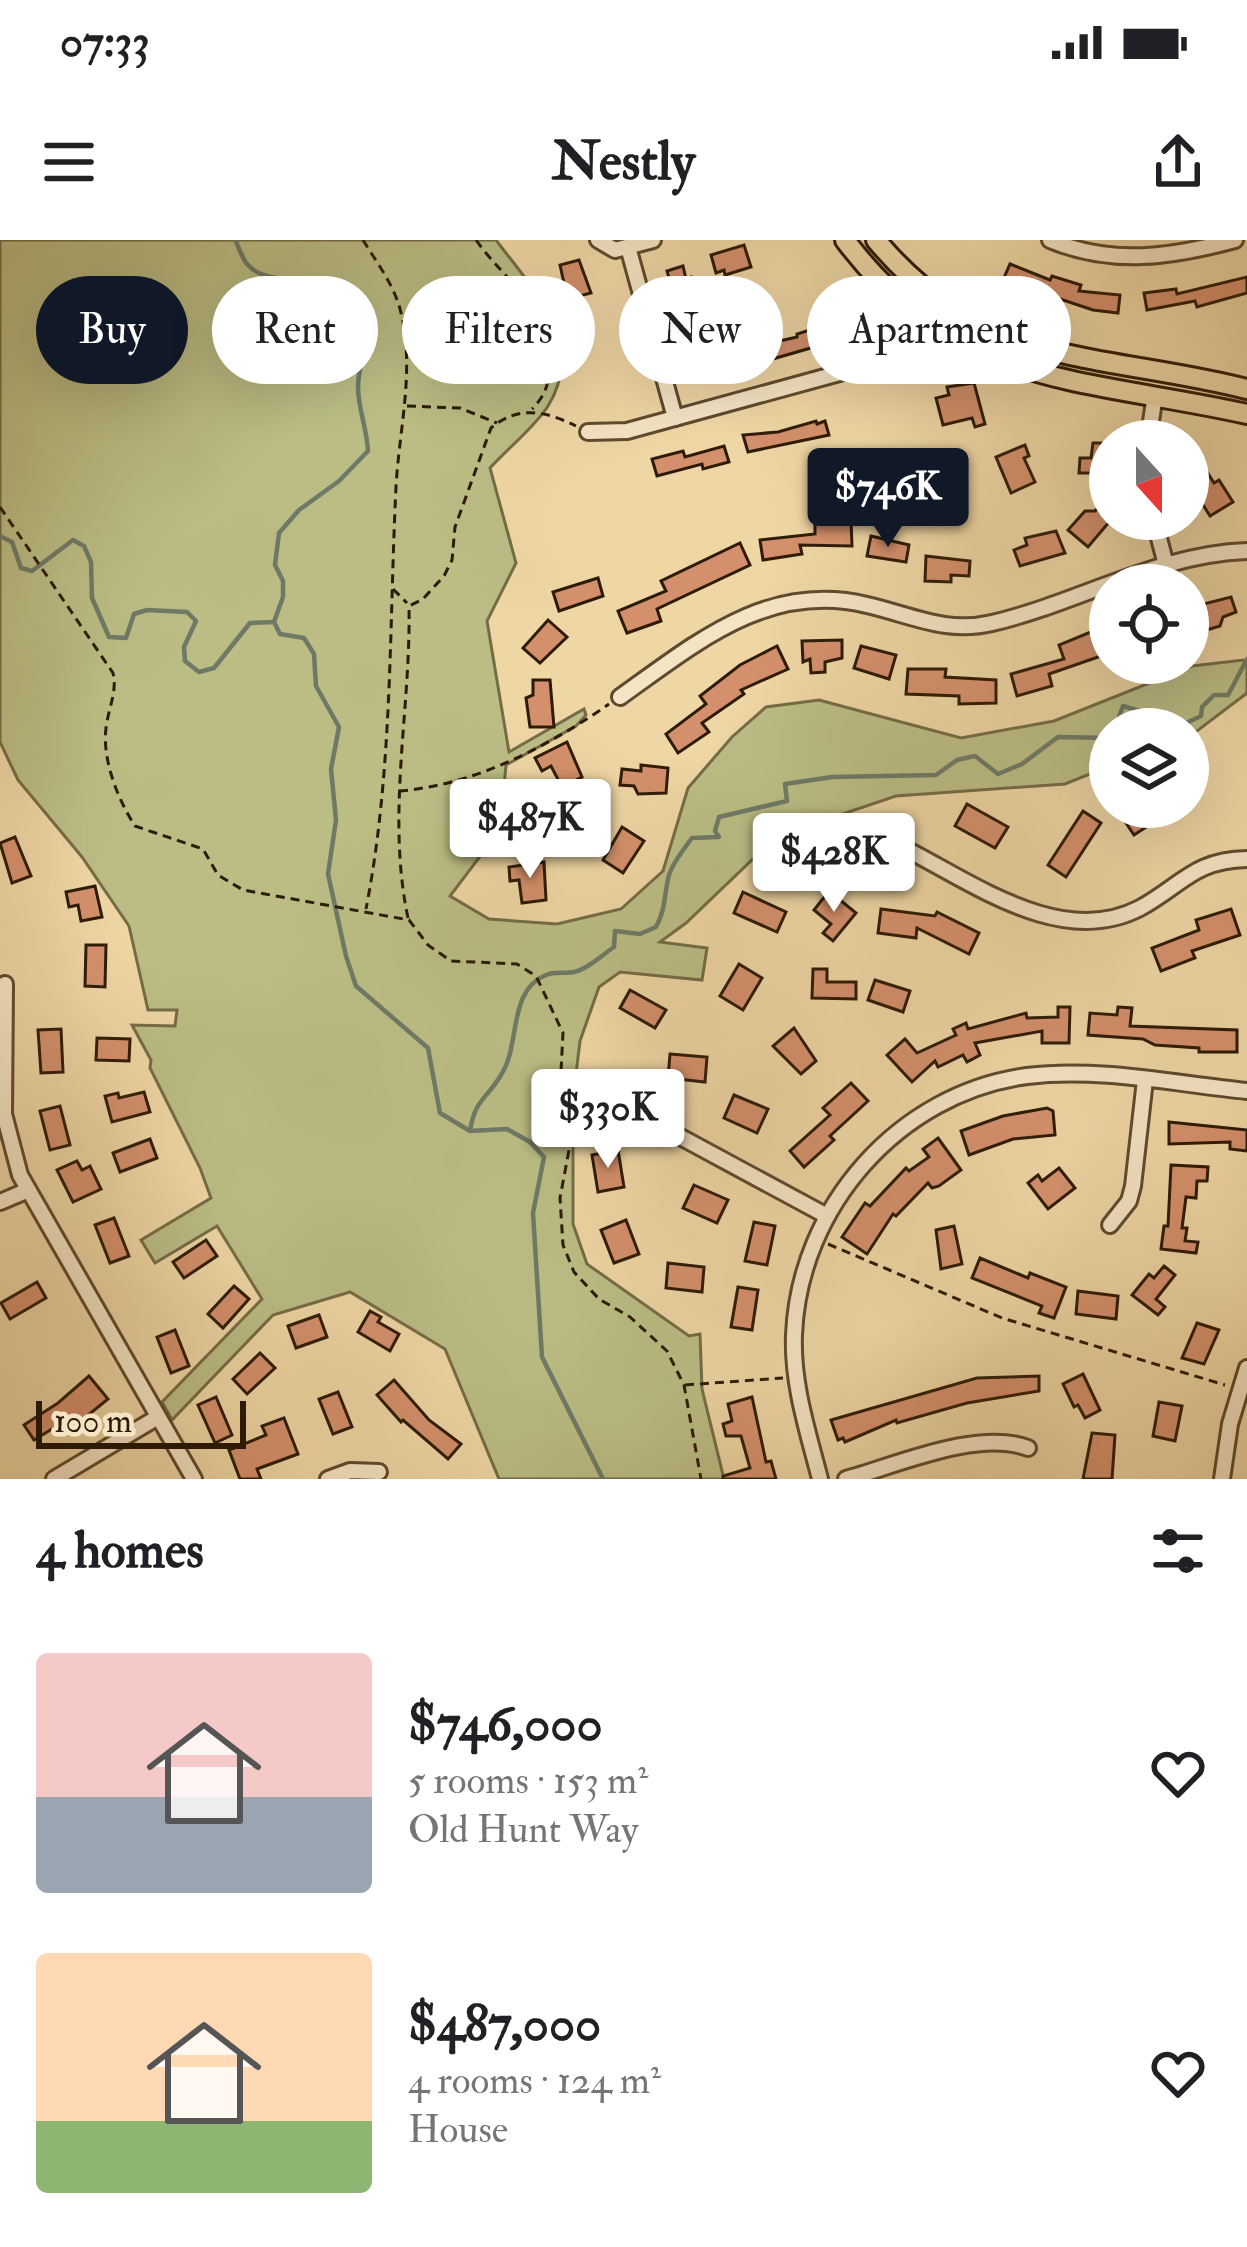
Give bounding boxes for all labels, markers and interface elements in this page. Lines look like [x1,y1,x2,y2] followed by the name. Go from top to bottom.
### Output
[60,14,149,70] text: 07:33
[552,128,695,196] text: Nestly
[36,129,102,195] icon: menu
[1145,129,1211,195] icon: share
[36,276,188,384] chip: Buy
[212,276,378,384] chip: Rent
[402,276,595,384] chip: Filters
[619,276,783,384] chip: New
[807,276,1071,384] chip: Apartment
[1089,420,1209,540] north arrow
[1089,420,1209,828] map controls
[804,448,972,550] pin: $746K
[835,462,941,511] text: $746K
[1089,564,1209,684] button: locate
[1089,708,1209,828] button: layers
[446,779,614,881] pin: $487K
[477,793,583,842] text: $487K
[750,813,918,915] pin: $428K
[780,827,888,876] text: $428K
[524,1069,692,1171] pin: $330K
[558,1083,658,1132] text: $330K
[36,1395,246,1448] scale bar
[54,1401,132,1442] text: 100 m
[1145,1518,1211,1584] icon: filters
[36,1519,204,1583] text: 4 homes
[408,1692,603,1756] text: $746,000
[132,1701,276,1845] icon: home
[1145,1740,1211,1806] icon: heart
[408,1756,648,1805] text: 5 rooms · 153 m²
[408,1805,638,1854] text: Old Hunt Way
[408,1992,601,2056] text: $487,000
[132,2001,276,2145] icon: home
[1145,2040,1211,2106] icon: heart
[408,2056,661,2105] text: 4 rooms · 124 m²
[408,2105,508,2154] text: House

